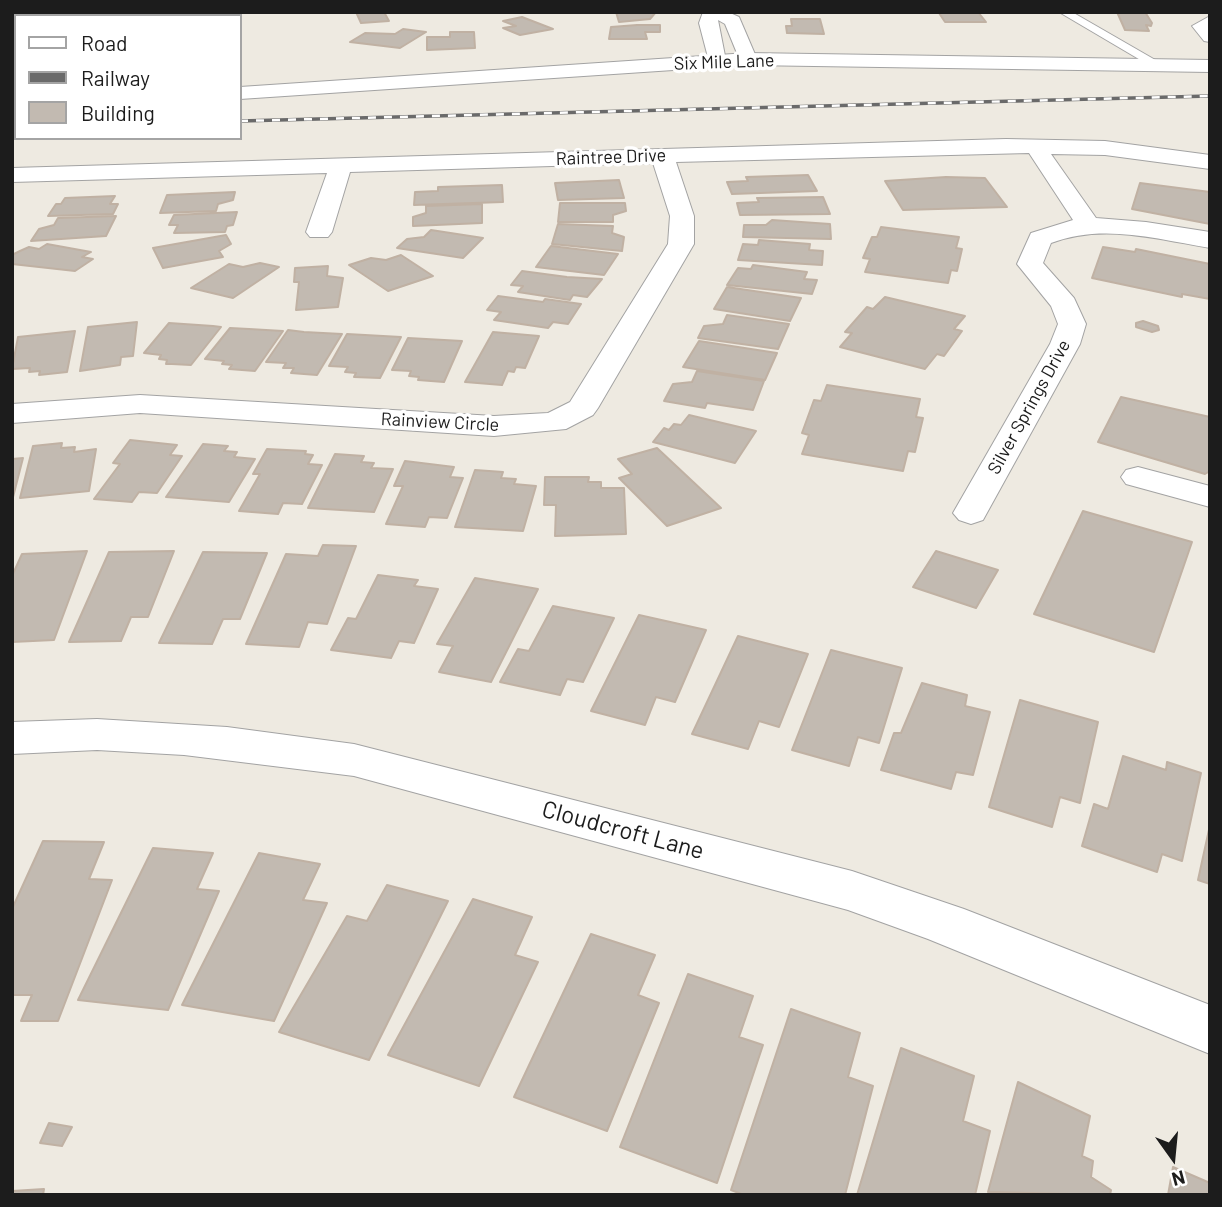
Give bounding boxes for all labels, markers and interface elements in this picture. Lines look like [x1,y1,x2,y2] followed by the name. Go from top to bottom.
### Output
[14,14,242,140] legend
[81,30,127,55] text: Road
[673,49,775,75] street label: Six Mile Lane
[81,65,150,90] text: Railway
[81,100,155,125] text: Building
[555,144,667,170] street label: Raintree Drive
[983,336,1075,478] street label: Silver Springs Drive
[380,408,500,436] street label: Rainview Circle
[539,795,707,865] street label: Cloudcroft Lane
[1138,1123,1208,1193] north arrow
[1169,1166,1188,1192] text: N

